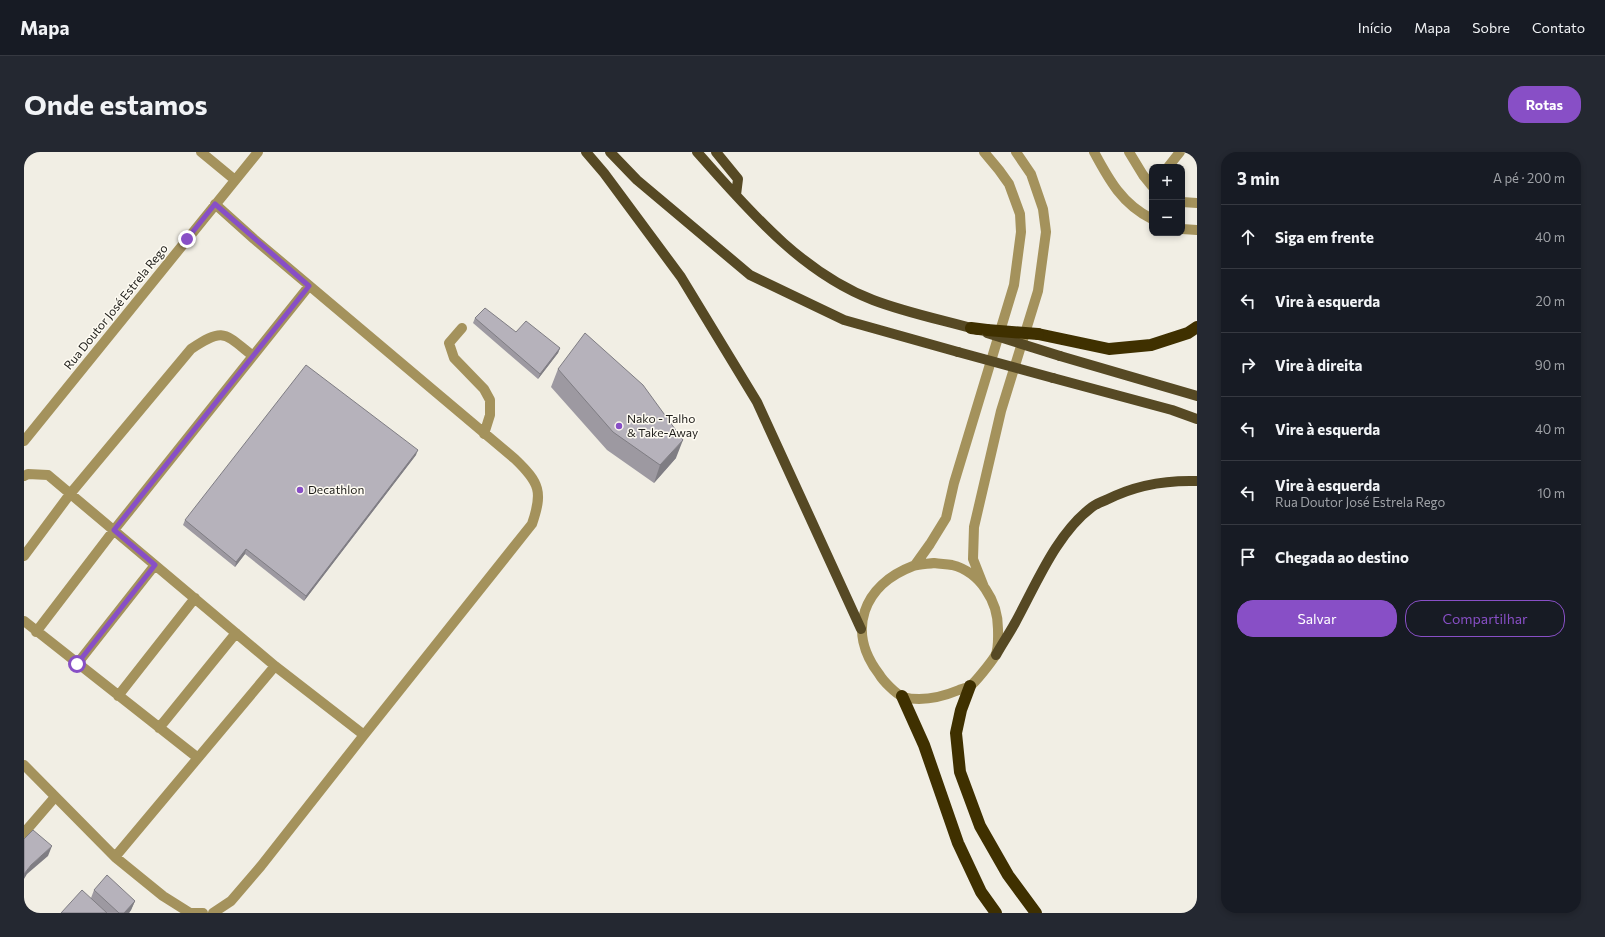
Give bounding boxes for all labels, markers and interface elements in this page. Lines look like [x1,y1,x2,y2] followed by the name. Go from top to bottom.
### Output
[20,16,69,39] text: Mapa
[1358,19,1392,36] text: Início
[1414,19,1450,36] text: Mapa
[1472,19,1510,36] text: Sobre
[1532,19,1585,36] text: Contato
[1508,86,1581,123] button: Rotas
[24,87,208,121] text: Onde estamos
[1149,164,1185,236] map controls
[1149,164,1185,200] button: +
[1237,168,1280,189] text: 3 min
[1493,170,1565,186] text: A pé · 200 m
[1149,200,1185,236] button: −
[1237,226,1259,248] icon: ahead
[1275,228,1374,246] text: Siga em frente
[1535,229,1565,245] text: 40 m
[178,230,196,248] route end
[60,241,171,372] street label: Rua Doutor José Estrela Rego
[1237,290,1259,312] icon: left
[1275,292,1380,310] text: Vire à esquerda
[1536,293,1565,309] text: 20 m
[1237,354,1259,376] icon: right
[1275,356,1363,374] text: Vire à direita
[1535,357,1565,373] text: 90 m
[627,411,698,439] place label: Nako - Talho & Take-Away
[1237,418,1259,440] icon: left
[1275,420,1380,438] text: Vire à esquerda
[614,421,624,431] marker: Nako - Talho & Take-Away
[1535,421,1565,437] text: 40 m
[1275,476,1380,494] text: Vire à esquerda
[308,482,364,496] place label: Decathlon
[1237,482,1259,504] icon: left
[295,485,305,495] marker: Decathlon
[1537,485,1565,501] text: 10 m
[1275,494,1445,510] text: Rua Doutor José Estrela Rego
[1237,546,1259,568] icon: arrive
[1275,548,1409,566] text: Chegada ao destino
[1237,600,1397,637] button: Salvar
[1405,600,1565,637] button: Compartilhar
[68,655,86,673] route start

